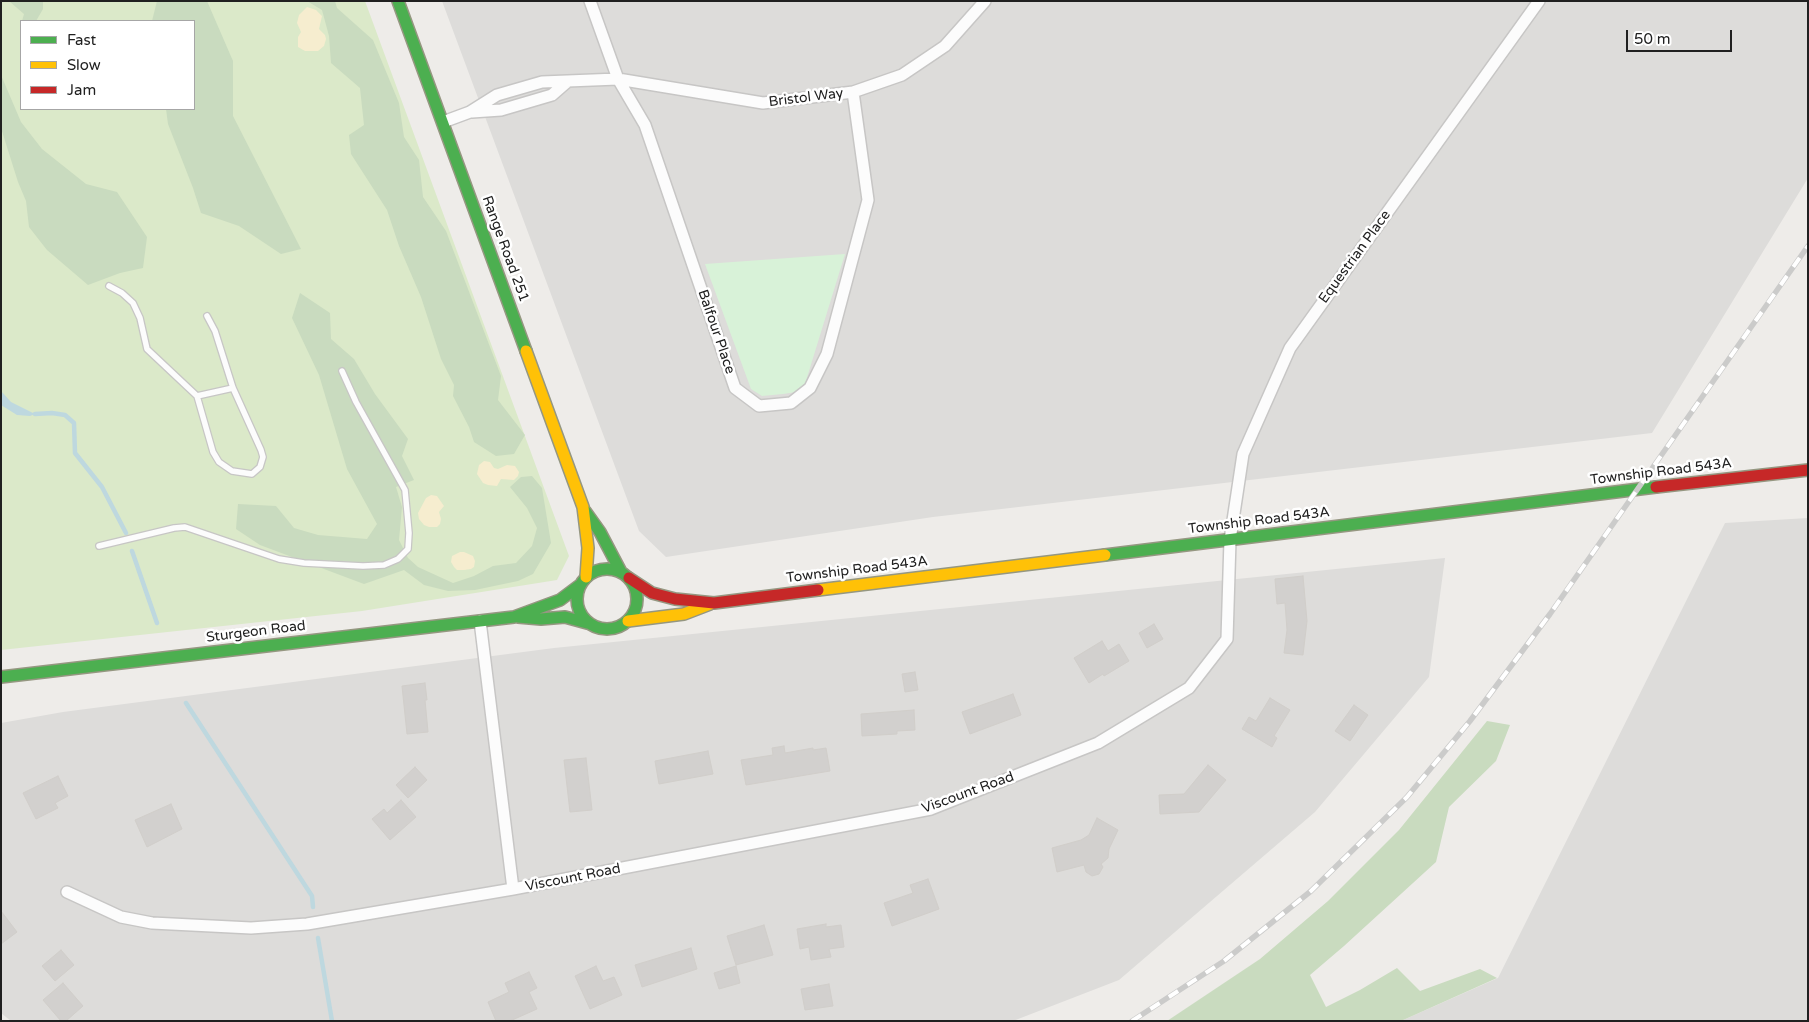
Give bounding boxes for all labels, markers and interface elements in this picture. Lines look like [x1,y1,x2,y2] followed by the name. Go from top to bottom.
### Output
[20,20,195,110] legend
[1629,20,1735,52] scale bar
[1634,30,1671,48] text: 50 m
[67,31,96,49] text: Fast
[67,56,101,74] text: Slow
[67,81,96,99] text: Jam
[768,85,844,111] street label: Bristol Way
[478,194,532,304] street label: Range Road 251
[1316,207,1394,307] street label: Equestrian Place
[694,288,738,376] street label: Balfour Place
[1589,455,1733,489] street label: Township Road 543A
[1187,504,1331,538] street label: Township Road 543A
[785,553,929,587] street label: Township Road 543A
[205,618,307,646] street label: Sturgeon Road
[920,769,1016,817] street label: Viscount Road
[524,861,622,895] street label: Viscount Road

